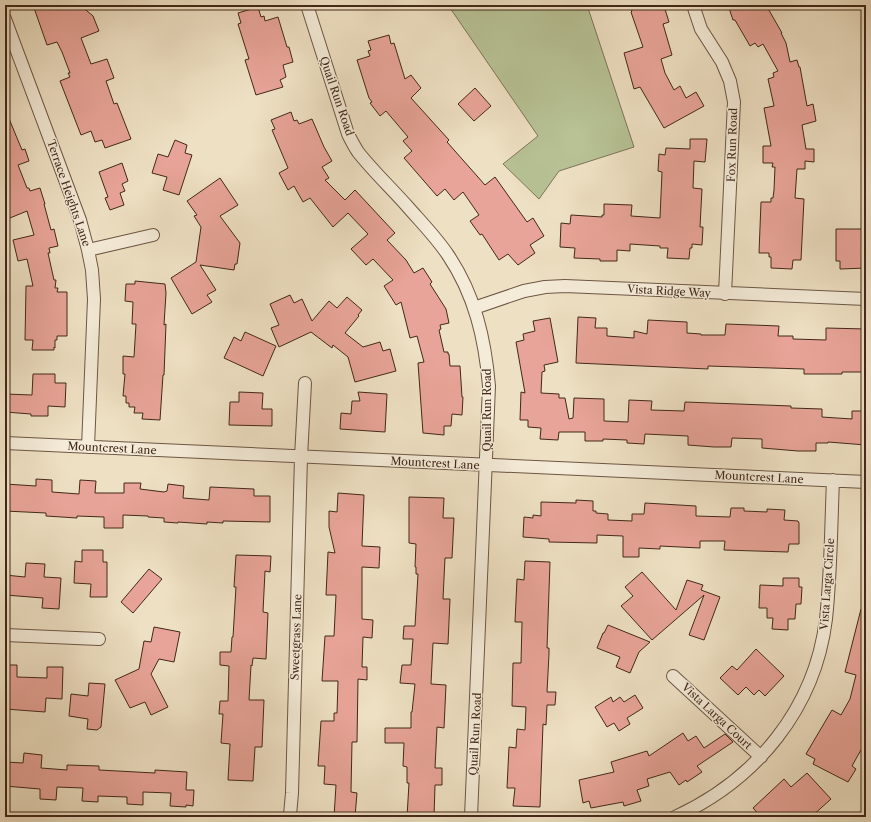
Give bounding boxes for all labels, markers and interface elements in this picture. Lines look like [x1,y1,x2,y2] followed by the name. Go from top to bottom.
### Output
[317,54,357,138] street label: Quail Run Road
[724,107,740,182] street label: Fox Run Road
[44,138,94,248] street label: Terrace Heights Lane
[626,282,712,300] street label: Vista Ridge Way
[480,368,494,452] street label: Quail Run Road
[67,439,157,457] street label: Mountcrest Lane
[390,454,480,472] street label: Mountcrest Lane
[714,468,804,486] street label: Mountcrest Lane
[817,538,837,631] street label: Vista Larga Circle
[287,594,305,680] street label: Sweetgrass Lane
[678,679,755,752] street label: Vista Larga Court
[466,692,484,776] street label: Quail Run Road

